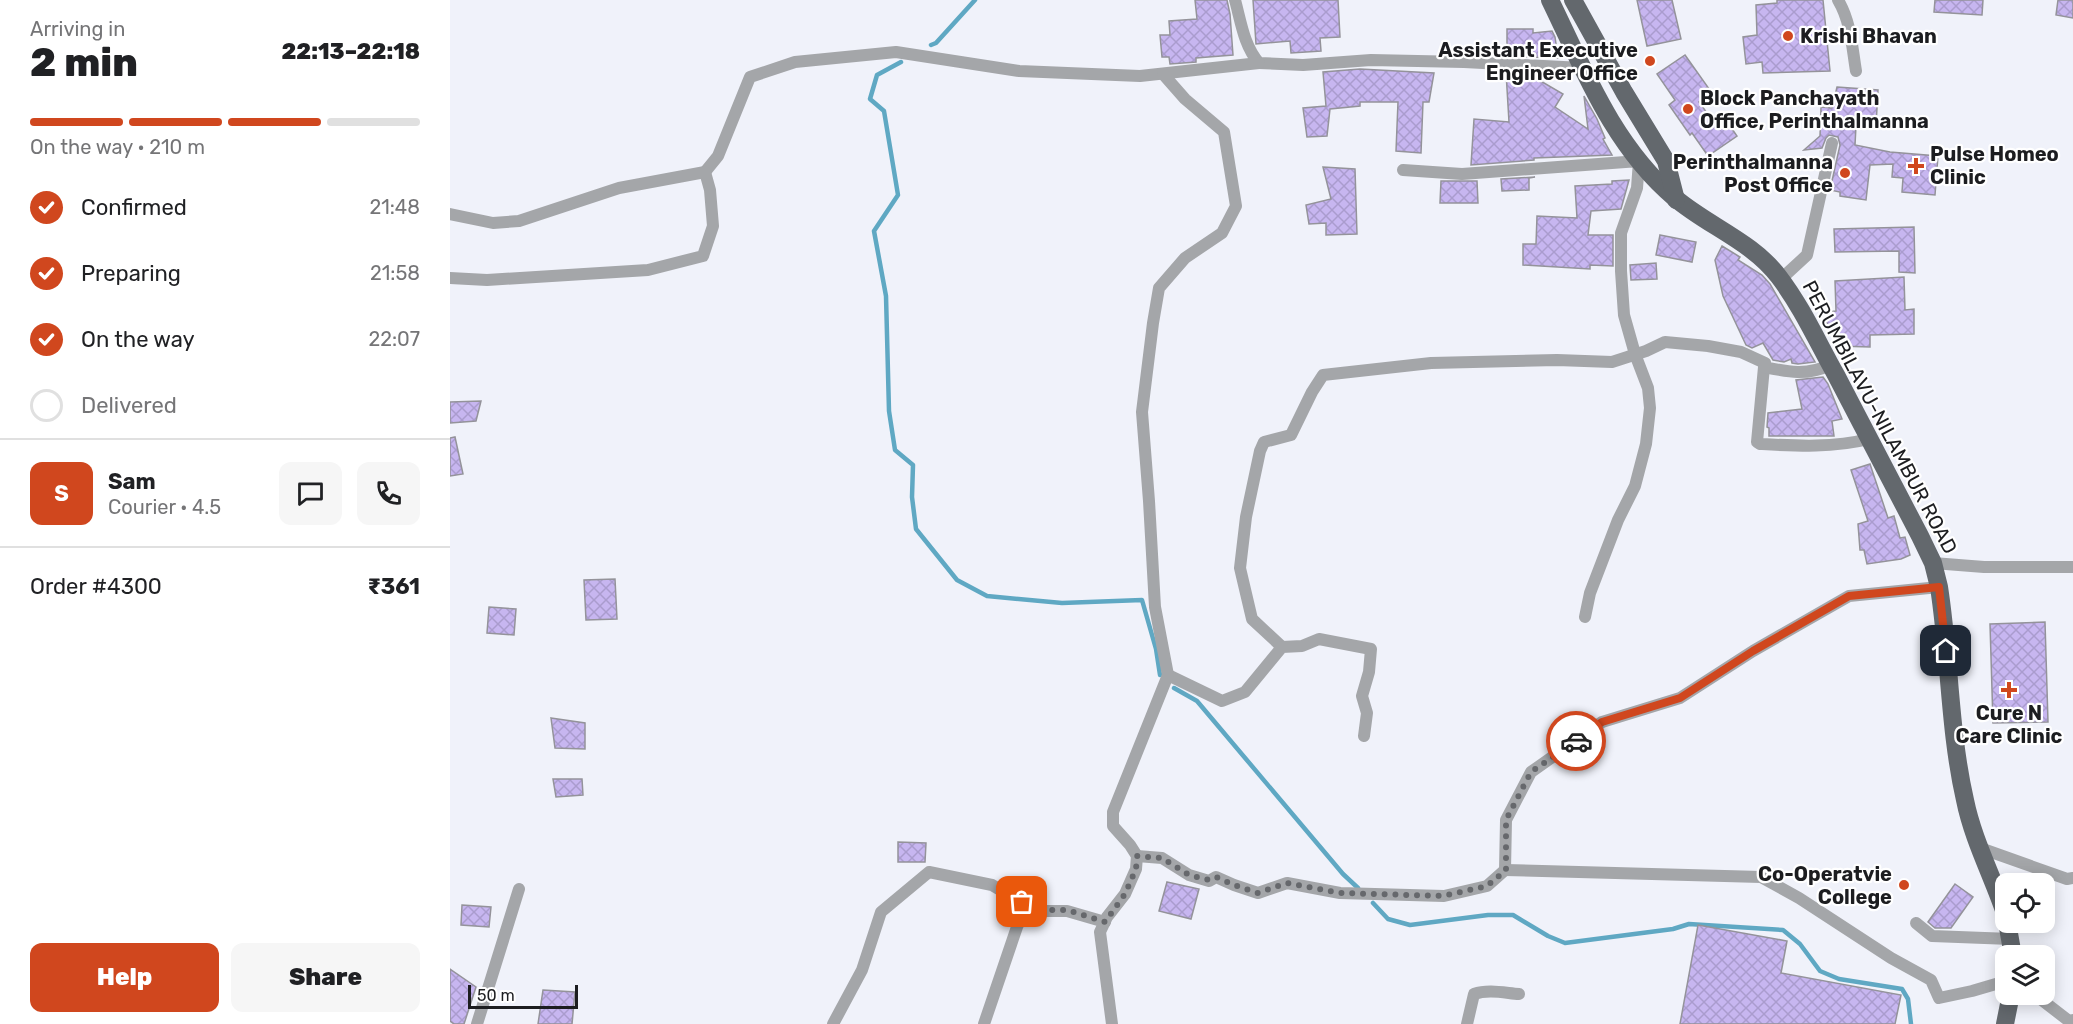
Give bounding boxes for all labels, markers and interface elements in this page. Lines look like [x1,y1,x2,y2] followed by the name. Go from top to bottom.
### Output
[30,17,125,41] text: Arriving in
[1800,24,1937,48] place label: Krishi Bhavan
[1781,29,1795,43] marker: Krishi Bhavan
[281,38,420,65] text: 22:13–22:18
[1438,38,1638,85] place label: Assistant Executive Engineer Office
[30,40,138,86] text: 2 min
[1643,54,1657,68] marker: Assistant Executive Engineer Office
[1700,86,1929,133] place label: Block Panchayath Office, Perinthalmanna
[1681,102,1695,116] marker: Block Panchayath Office, Perinthalmanna
[30,135,205,159] text: On the way · 210 m
[1930,142,2059,189] place label: Pulse Homeo Clinic
[1673,150,1833,197] place label: Perinthalmanna Post Office
[1907,157,1925,175] marker: Pulse Homeo Clinic
[1838,166,1852,180] marker: Perinthalmanna Post Office
[30,191,63,224] icon: check
[81,194,187,221] text: Confirmed
[369,195,420,219] text: 21:48
[30,257,63,290] icon: check
[81,260,181,287] text: Preparing
[370,261,420,285] text: 21:58
[1798,276,1962,558] street label: PERUMBILAVU-NILAMBUR ROAD
[30,323,63,356] icon: check
[81,326,195,353] text: On the way
[368,327,420,351] text: 22:07
[81,392,177,419] text: Delivered
[279,462,342,525] button: chat
[357,462,420,525] button: phone
[108,468,156,495] text: Sam
[54,480,69,507] text: S
[108,495,221,519] text: Courier · 4.5
[30,573,162,600] text: Order #4300
[368,573,420,600] text: ₹361
[1920,625,1971,676] pin
[1929,634,1962,667] icon: home
[2000,681,2018,699] marker: Cure N Care Clinic
[1956,701,2063,748] place label: Cure N Care Clinic
[1546,711,1606,771] courier
[1560,725,1593,758] icon: car
[1758,862,1892,909] place label: Co-Operatvie College
[1995,873,2055,1005] map controls
[1995,873,2055,933] button: locate
[996,876,1047,927] pin
[1897,878,1911,892] marker: Co-Operatvie College
[1005,885,1038,918] icon: bag
[30,943,219,1012] button: Help
[231,943,420,1012] button: Share
[1995,945,2055,1005] button: layers
[468,982,578,1010] scale bar
[477,986,515,1005] text: 50 m

